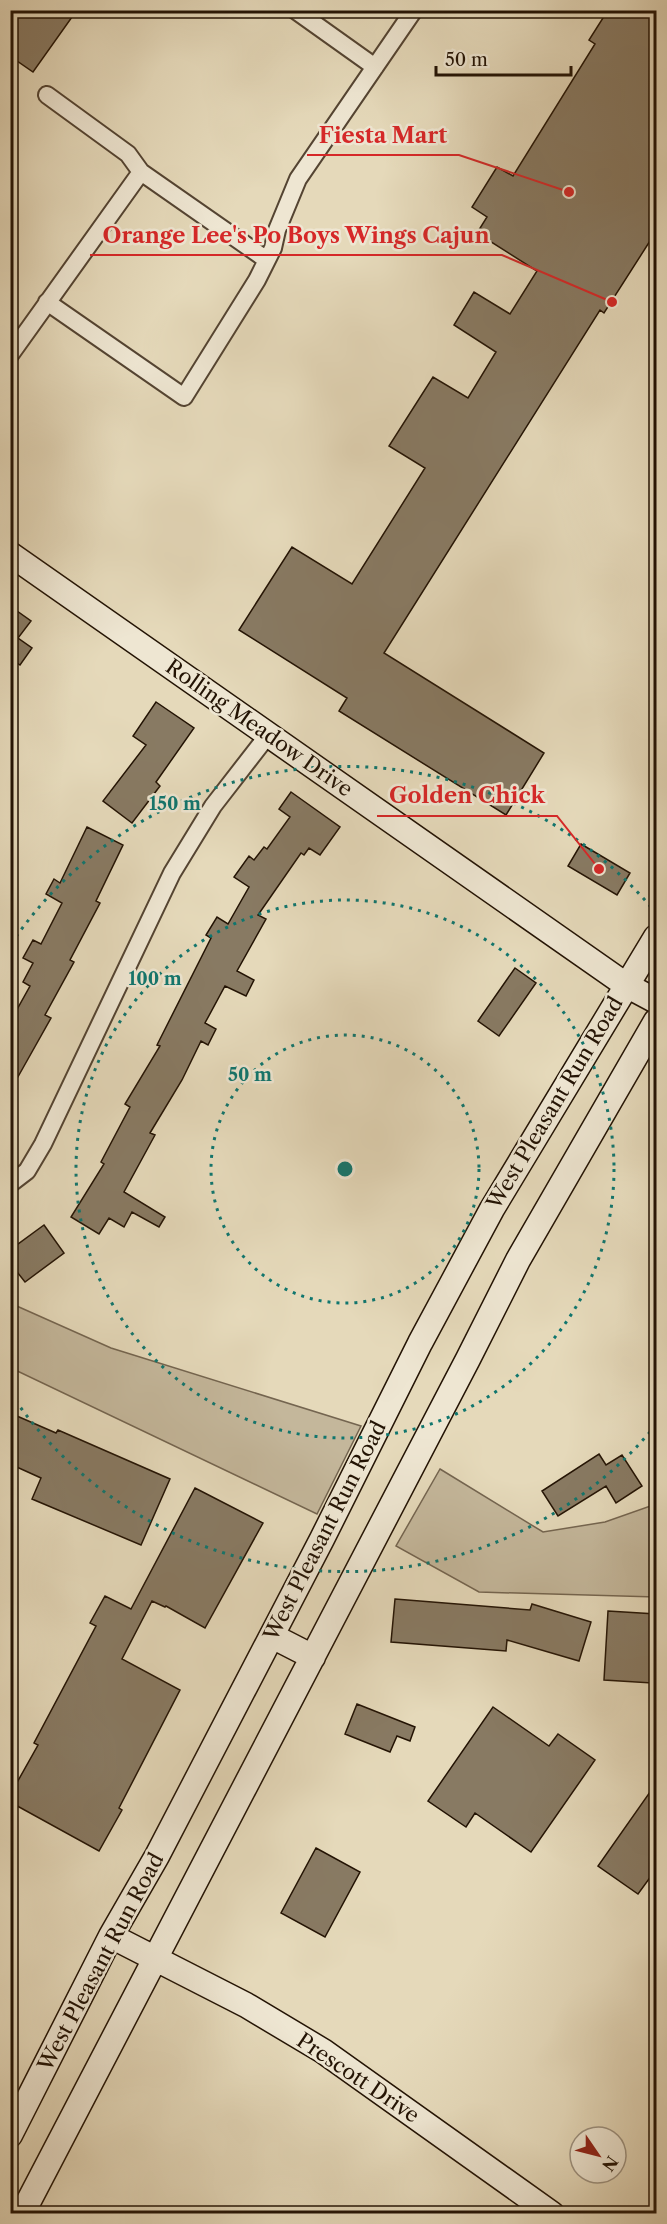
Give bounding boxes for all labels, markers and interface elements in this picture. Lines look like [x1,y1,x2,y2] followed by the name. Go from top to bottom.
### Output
[436,39,571,77] scale bar
[445,49,488,71] text: 50 m
[307,115,459,155] callout: Fiesta Mart
[319,122,447,149] text: Fiesta Mart
[90,215,502,255] callout: Orange Lee's Po Boys Wings Cajun
[102,222,490,249] text: Orange Lee's Po Boys Wings Cajun
[161,654,357,802] street label: Rolling Meadow Drive
[377,776,557,816] callout: Golden Chick
[389,782,546,809] text: Golden Chick
[149,793,201,815] text: 150 m
[128,968,182,990] text: 100 m
[481,992,628,1214] street label: West Pleasant Run Road
[228,1064,272,1086] text: 50 m
[335,1159,355,1179] centre of rings
[258,1417,391,1646] street label: West Pleasant Run Road
[32,1848,169,2076] street label: West Pleasant Run Road
[292,2027,424,2128] street label: Prescott Drive
[568,2125,628,2185] north arrow
[598,2152,622,2175] text: N

